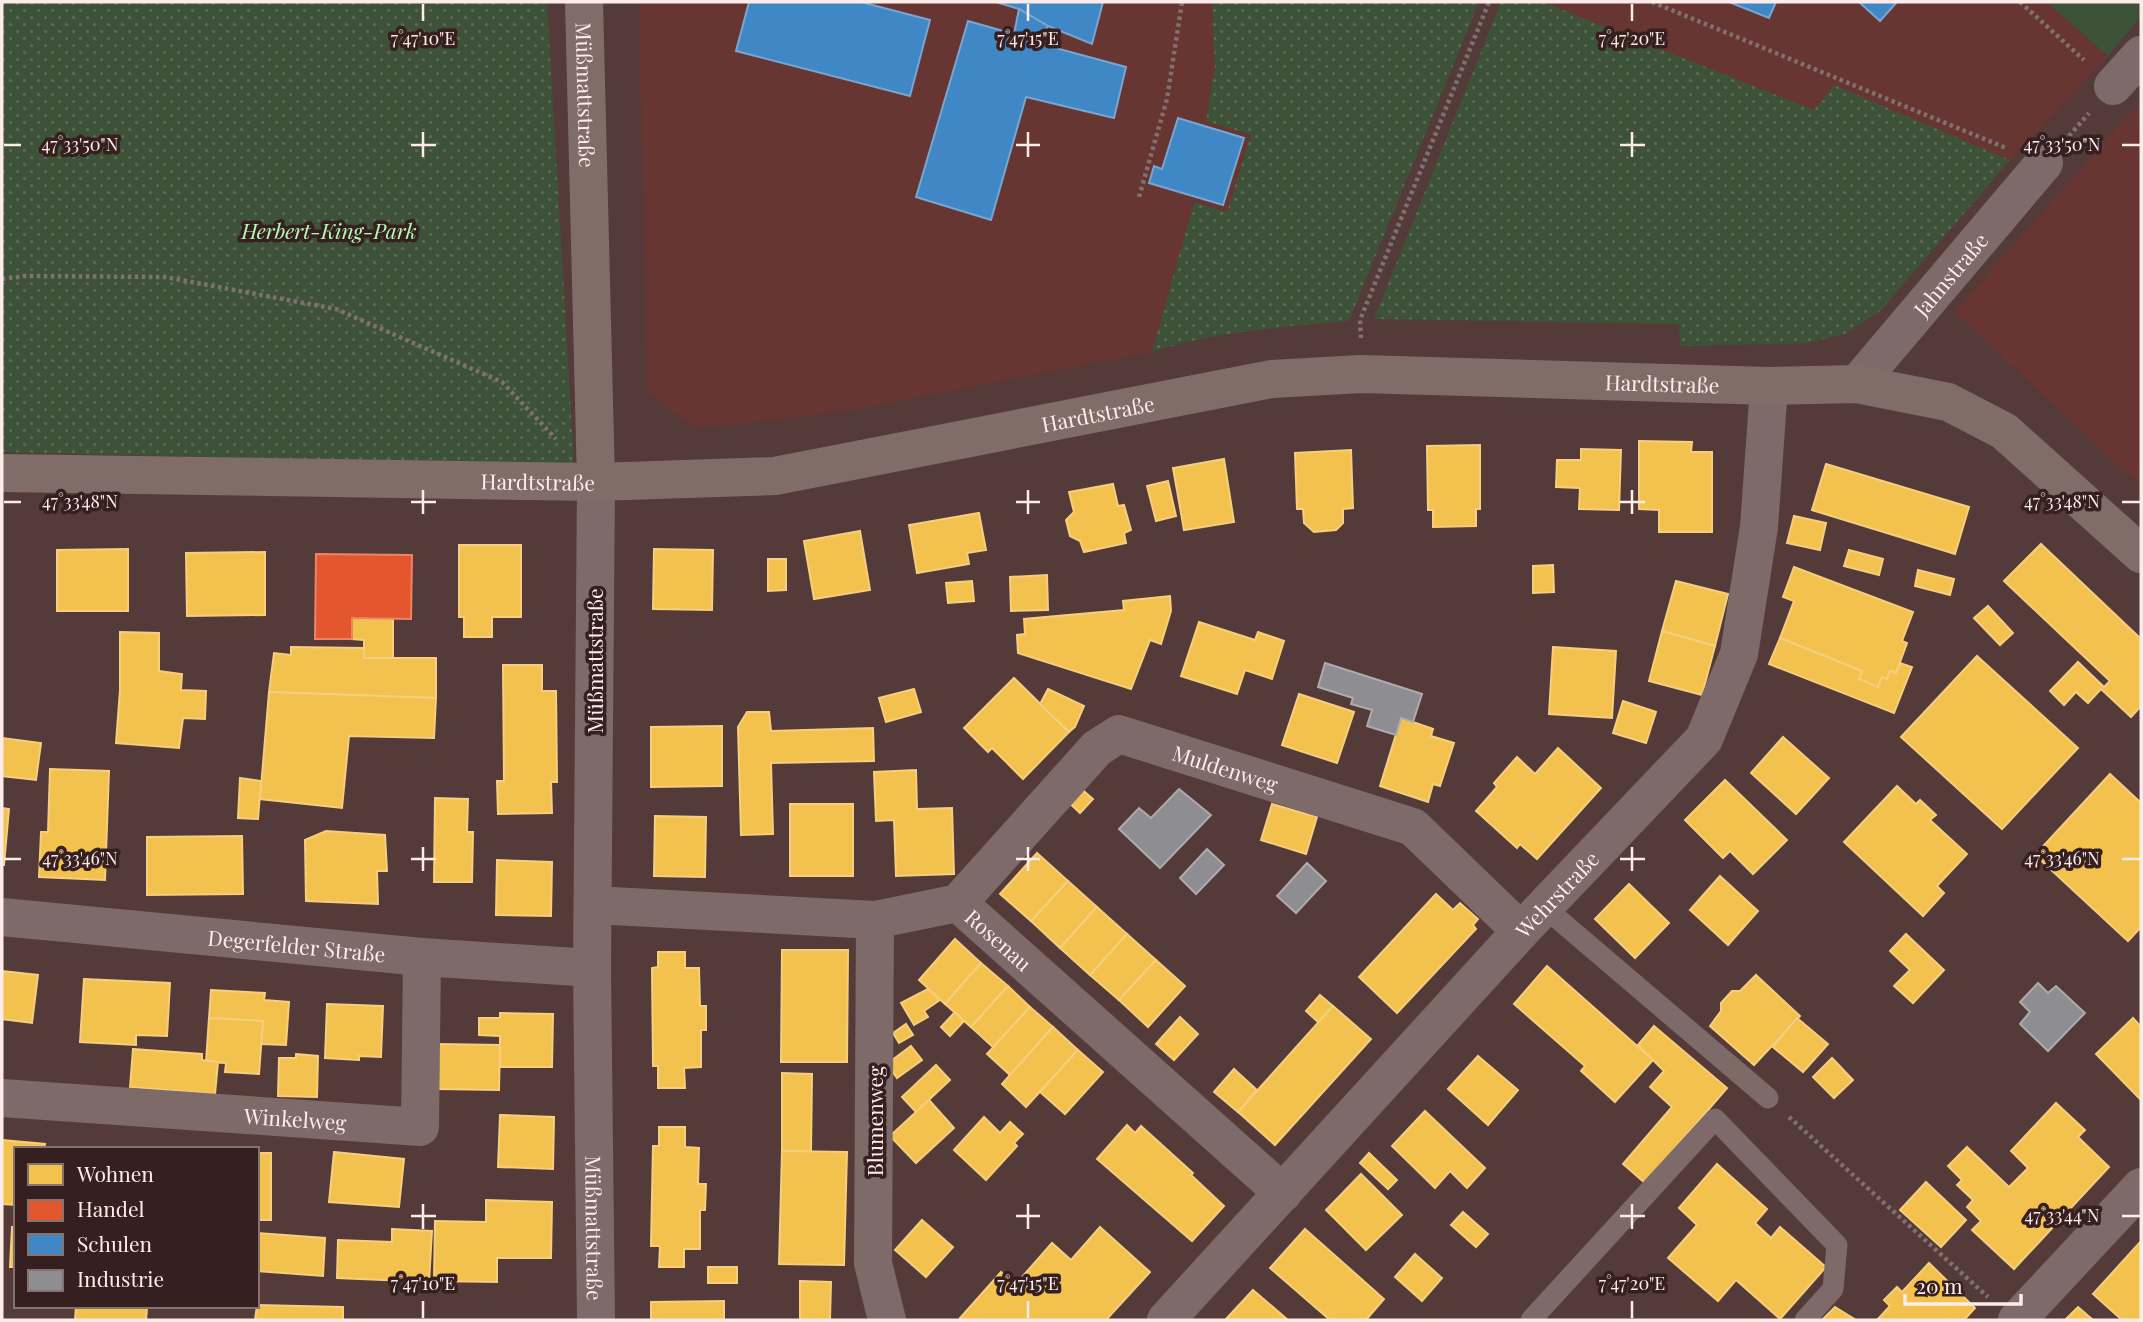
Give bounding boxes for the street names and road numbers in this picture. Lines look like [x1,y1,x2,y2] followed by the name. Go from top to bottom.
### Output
[571,22,602,168] street label: Müßmattstraße
[1906,226,1993,323] street label: Jahnstraße
[1605,367,1720,399] street label: Hardtstraße
[1039,388,1157,438] street label: Hardtstraße
[481,466,595,496] street label: Hardtstraße
[580,588,608,734] street label: Müßmattstraße
[1169,738,1282,797] street label: Muldenweg
[1508,845,1604,944] street label: Wehrstraße
[960,902,1038,977] street label: Rosenau
[207,923,387,967] street label: Degerfelder Straße
[860,1066,888,1176] street label: Blumenweg
[242,1101,347,1136] street label: Winkelweg
[580,1155,610,1301] street label: Müßmattstraße

